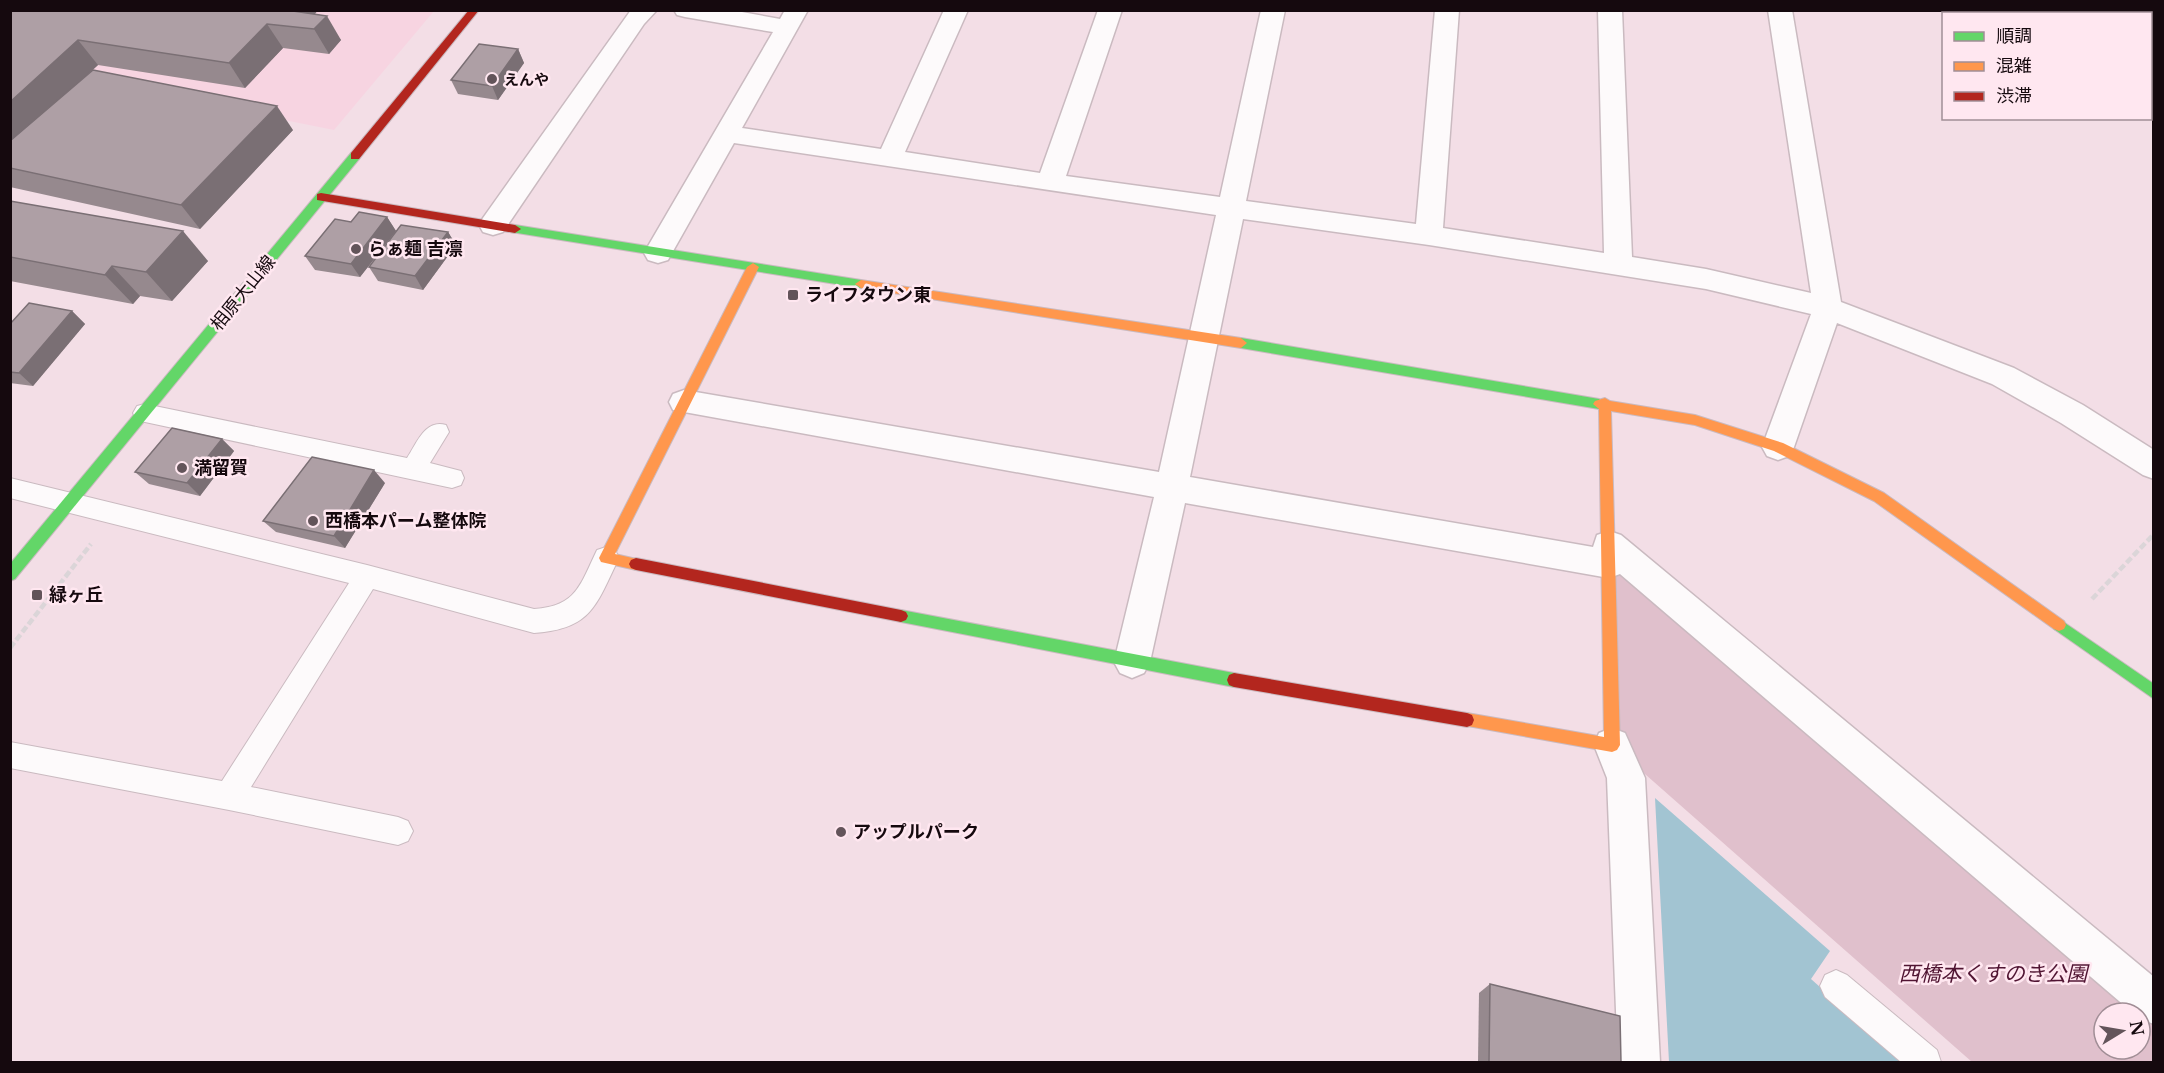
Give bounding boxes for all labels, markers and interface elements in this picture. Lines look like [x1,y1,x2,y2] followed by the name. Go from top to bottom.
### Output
[1942,12,2152,120] legend
[1996,25,2032,47] text: 順調
[1996,55,2032,77] text: 混雑
[504,70,549,89] place label: えんや
[485,72,499,86] marker: えんや
[1996,85,2032,107] text: 渋滞
[368,238,463,260] place label: らぁ麺 吉凛
[349,242,363,256] marker: らぁ麺 吉凛
[206,251,280,335] street label: 相原大山線
[805,284,931,306] place label: ライフタウン東
[786,288,800,302] marker: ライフタウン東
[194,457,248,479] place label: 満留賀
[175,461,189,475] marker: 満留賀
[325,510,486,532] place label: 西橋本パーム整体院
[306,514,320,528] marker: 西橋本パーム整体院
[49,584,103,606] place label: 緑ヶ丘
[30,588,44,602] marker: 緑ヶ丘
[853,821,979,843] place label: アップルパーク
[834,825,848,839] marker: アップルパーク
[1899,961,2090,987] park label: 西橋本くすのき公園
[2092,1001,2152,1061] north arrow
[2125,1019,2148,1037] text: N

